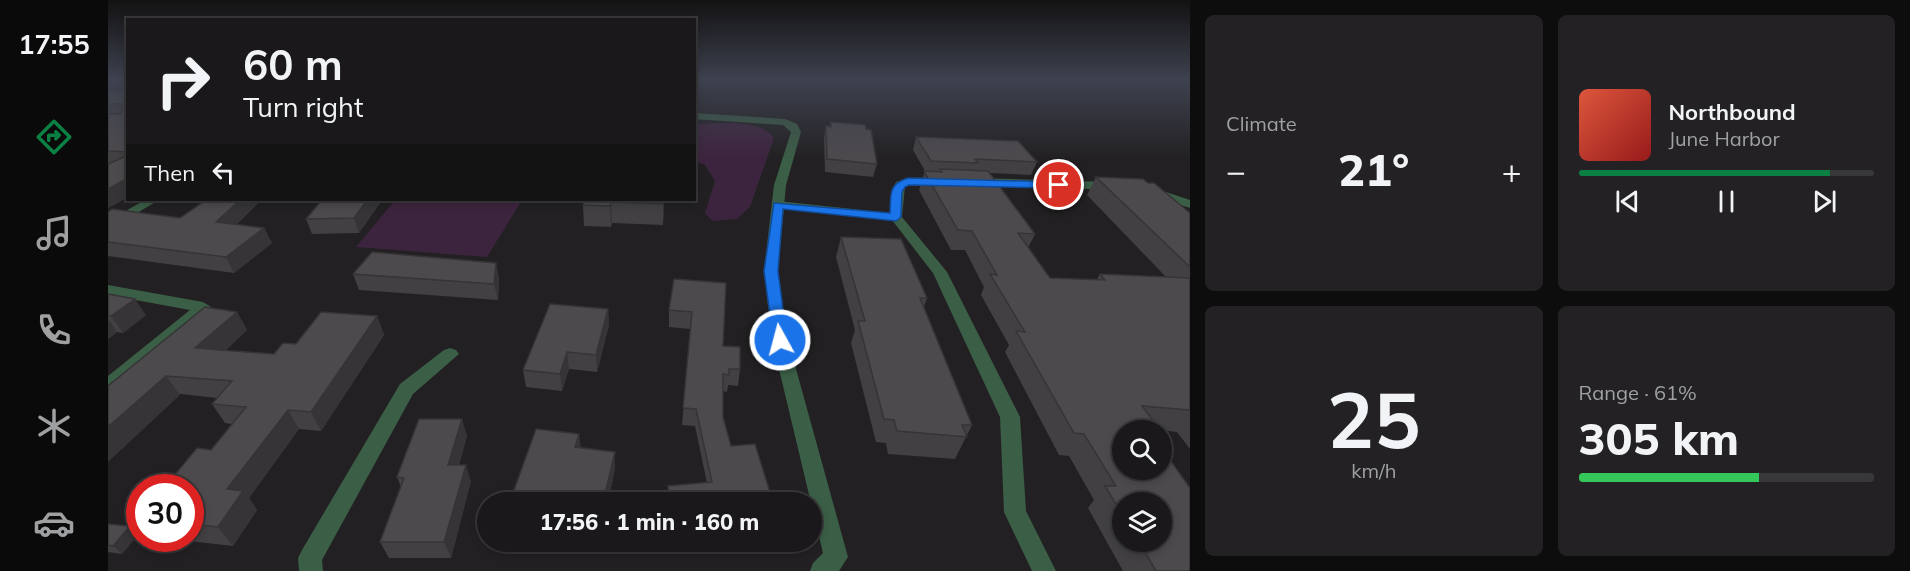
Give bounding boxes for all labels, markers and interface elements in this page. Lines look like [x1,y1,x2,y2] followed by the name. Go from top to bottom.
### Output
[18,27,90,61] text: 17:55
[243,38,343,91] text: 60 m
[144,42,222,120] icon: right
[243,90,363,124] text: Turn right
[1669,98,1796,126] text: Northbound
[1226,111,1297,136] text: Climate
[33,116,75,158] icon: directions
[1669,126,1780,151] text: June Harbor
[1338,141,1409,197] text: 21°
[1226,150,1246,191] text: −
[1502,150,1522,191] text: +
[207,156,240,189] icon: left
[144,159,195,187] text: Then
[1033,159,1084,210] pin
[1042,168,1075,201] icon: arrive
[1611,185,1644,218] icon: previous
[1710,185,1743,218] icon: pause
[1808,185,1841,218] icon: next
[33,212,75,254] icon: music
[748,308,812,372] position arrow
[33,309,75,351] icon: phone
[1327,370,1421,468] text: 25
[1579,380,1697,405] text: Range · 61%
[33,405,75,447] icon: climate
[1579,410,1739,466] text: 305 km
[1112,420,1172,552] map controls
[1112,420,1172,480] button: search
[1351,458,1396,483] text: km/h
[126,474,204,552] speed limit sign: 30
[1112,492,1172,552] button: layers
[33,502,75,544] icon: car
[540,508,759,536] text: 17:56 · 1 min · 160 m

